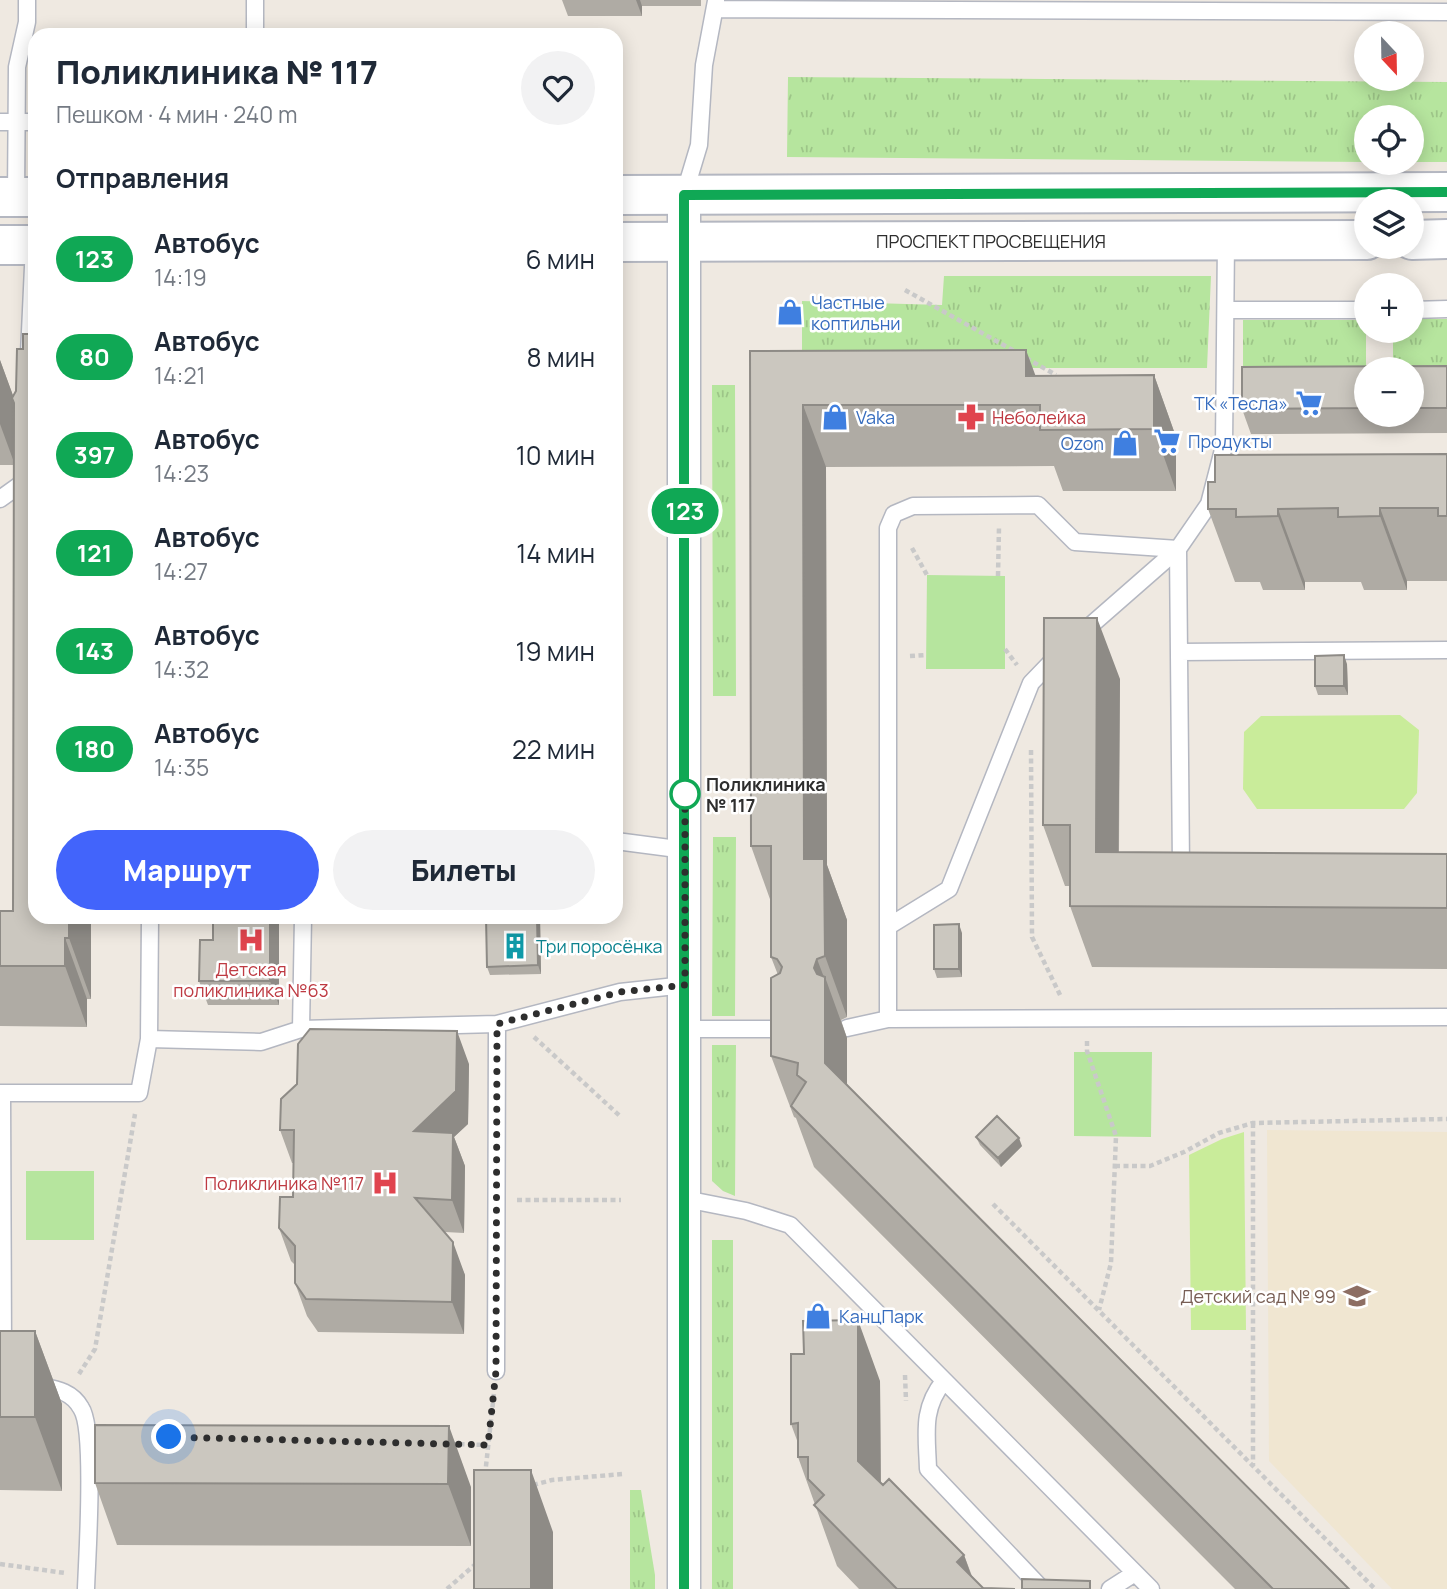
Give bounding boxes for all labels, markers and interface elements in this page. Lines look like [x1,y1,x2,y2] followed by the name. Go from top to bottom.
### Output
[1354,21,1424,91] north arrow
[1354,21,1424,427] map controls
[56,49,378,94] text: Поликлиника № 117
[521,51,595,125] button: heart
[56,98,297,130] text: Пешком · 4 мин · 240 m
[1354,105,1424,175] button: locate
[56,160,229,196] text: Отправления
[1354,189,1424,259] button: layers
[154,225,260,261] text: Автобус
[876,229,1106,253] street label: ПРОСПЕКТ ПРОСВЕЩЕНИЯ
[526,241,595,277] text: 6 мин
[75,242,114,275] text: 123
[154,261,207,293] text: 14:19
[1354,273,1424,343] button: +
[811,290,901,335] place label: Частные коптильни
[775,297,805,327] shop icon: Частные коптильни
[154,323,260,359] text: Автобус
[527,339,595,375] text: 8 мин
[79,340,110,373] text: 80
[1354,357,1424,427] button: −
[154,359,206,391] text: 14:21
[1294,388,1324,418] supermarket icon: ТК «Тесла»
[1194,391,1288,415] place label: ТК «Тесла»
[820,402,850,432] shop icon: Vaka
[956,402,986,432] pharmacy icon: Неболейка
[856,405,895,429] place label: Vaka
[992,405,1086,429] place label: Неболейка
[154,421,260,457] text: Автобус
[1152,426,1182,456] supermarket icon: Продукты
[1110,428,1140,458] shop icon: Ozon
[1188,429,1272,453] place label: Продукты
[1061,431,1104,455] place label: Ozon
[516,437,595,473] text: 10 мин
[74,438,115,471] text: 397
[154,457,209,489] text: 14:23
[645,488,725,534] line badge: 123
[666,494,704,527] text: 123
[154,519,260,555] text: Автобус
[516,535,595,571] text: 14 мин
[77,536,112,569] text: 121
[154,555,208,587] text: 14:27
[154,617,260,653] text: Автобус
[515,633,595,669] text: 19 мин
[75,634,114,667] text: 143
[154,653,209,685] text: 14:32
[154,715,260,751] text: Автобус
[512,731,595,767] text: 22 мин
[74,732,115,765] text: 180
[154,751,209,783] text: 14:35
[706,772,826,817] place label: Поликлиника № 117
[670,779,700,809] marker: Поликлиника № 117
[56,830,319,910] button: Маршрут
[333,830,595,910] button: Билеты
[236,925,266,955] hospital icon: Детская поликлиника №63
[500,931,530,961] building icon: Три поросёнка
[536,934,663,958] place label: Три поросёнка
[173,957,329,1002] place label: Детская поликлиника №63
[370,1168,400,1198] hospital icon: Поликлиника №117
[205,1171,364,1195] place label: Поликлиника №117
[1342,1281,1372,1311] school or university icon: Детский сад № 99
[1180,1284,1336,1308] place label: Детский сад № 99
[803,1301,833,1331] shop icon: КанцПарк
[839,1304,925,1328] place label: КанцПарк
[151,1419,186,1454] your location

